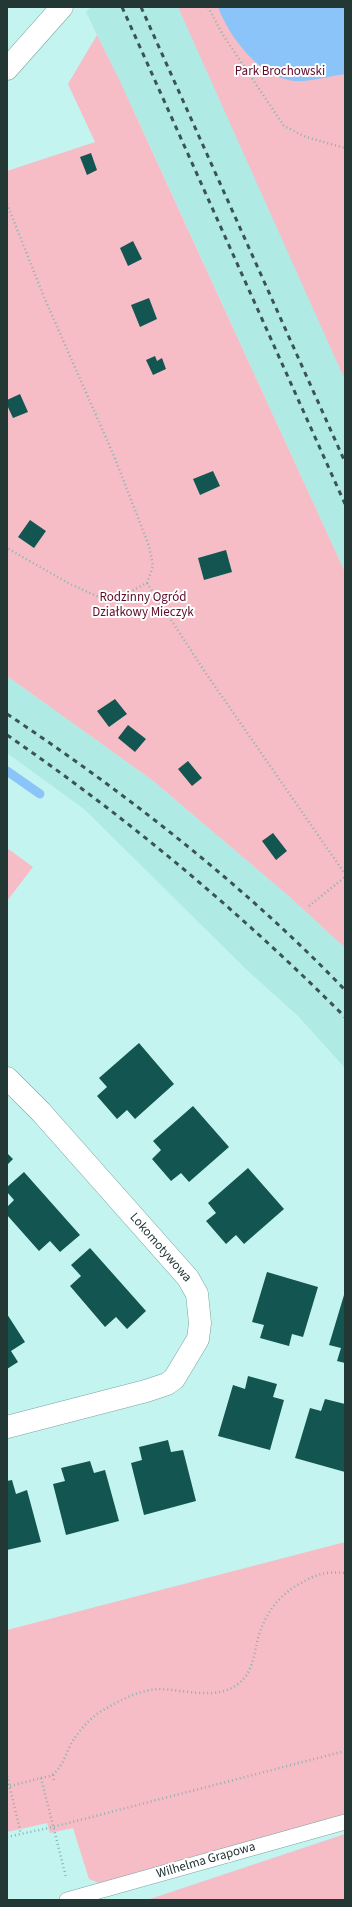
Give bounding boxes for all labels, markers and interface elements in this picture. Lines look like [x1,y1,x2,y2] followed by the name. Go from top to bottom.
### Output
[235,64,325,80] park label: Park Brochowski
[92,590,194,621] park label: Rodzinny Ogród Działkowy Mieczyk
[126,1210,194,1286] street label: Lokomotywowa
[155,1839,257,1883] street label: Wilhelma Grapowa

